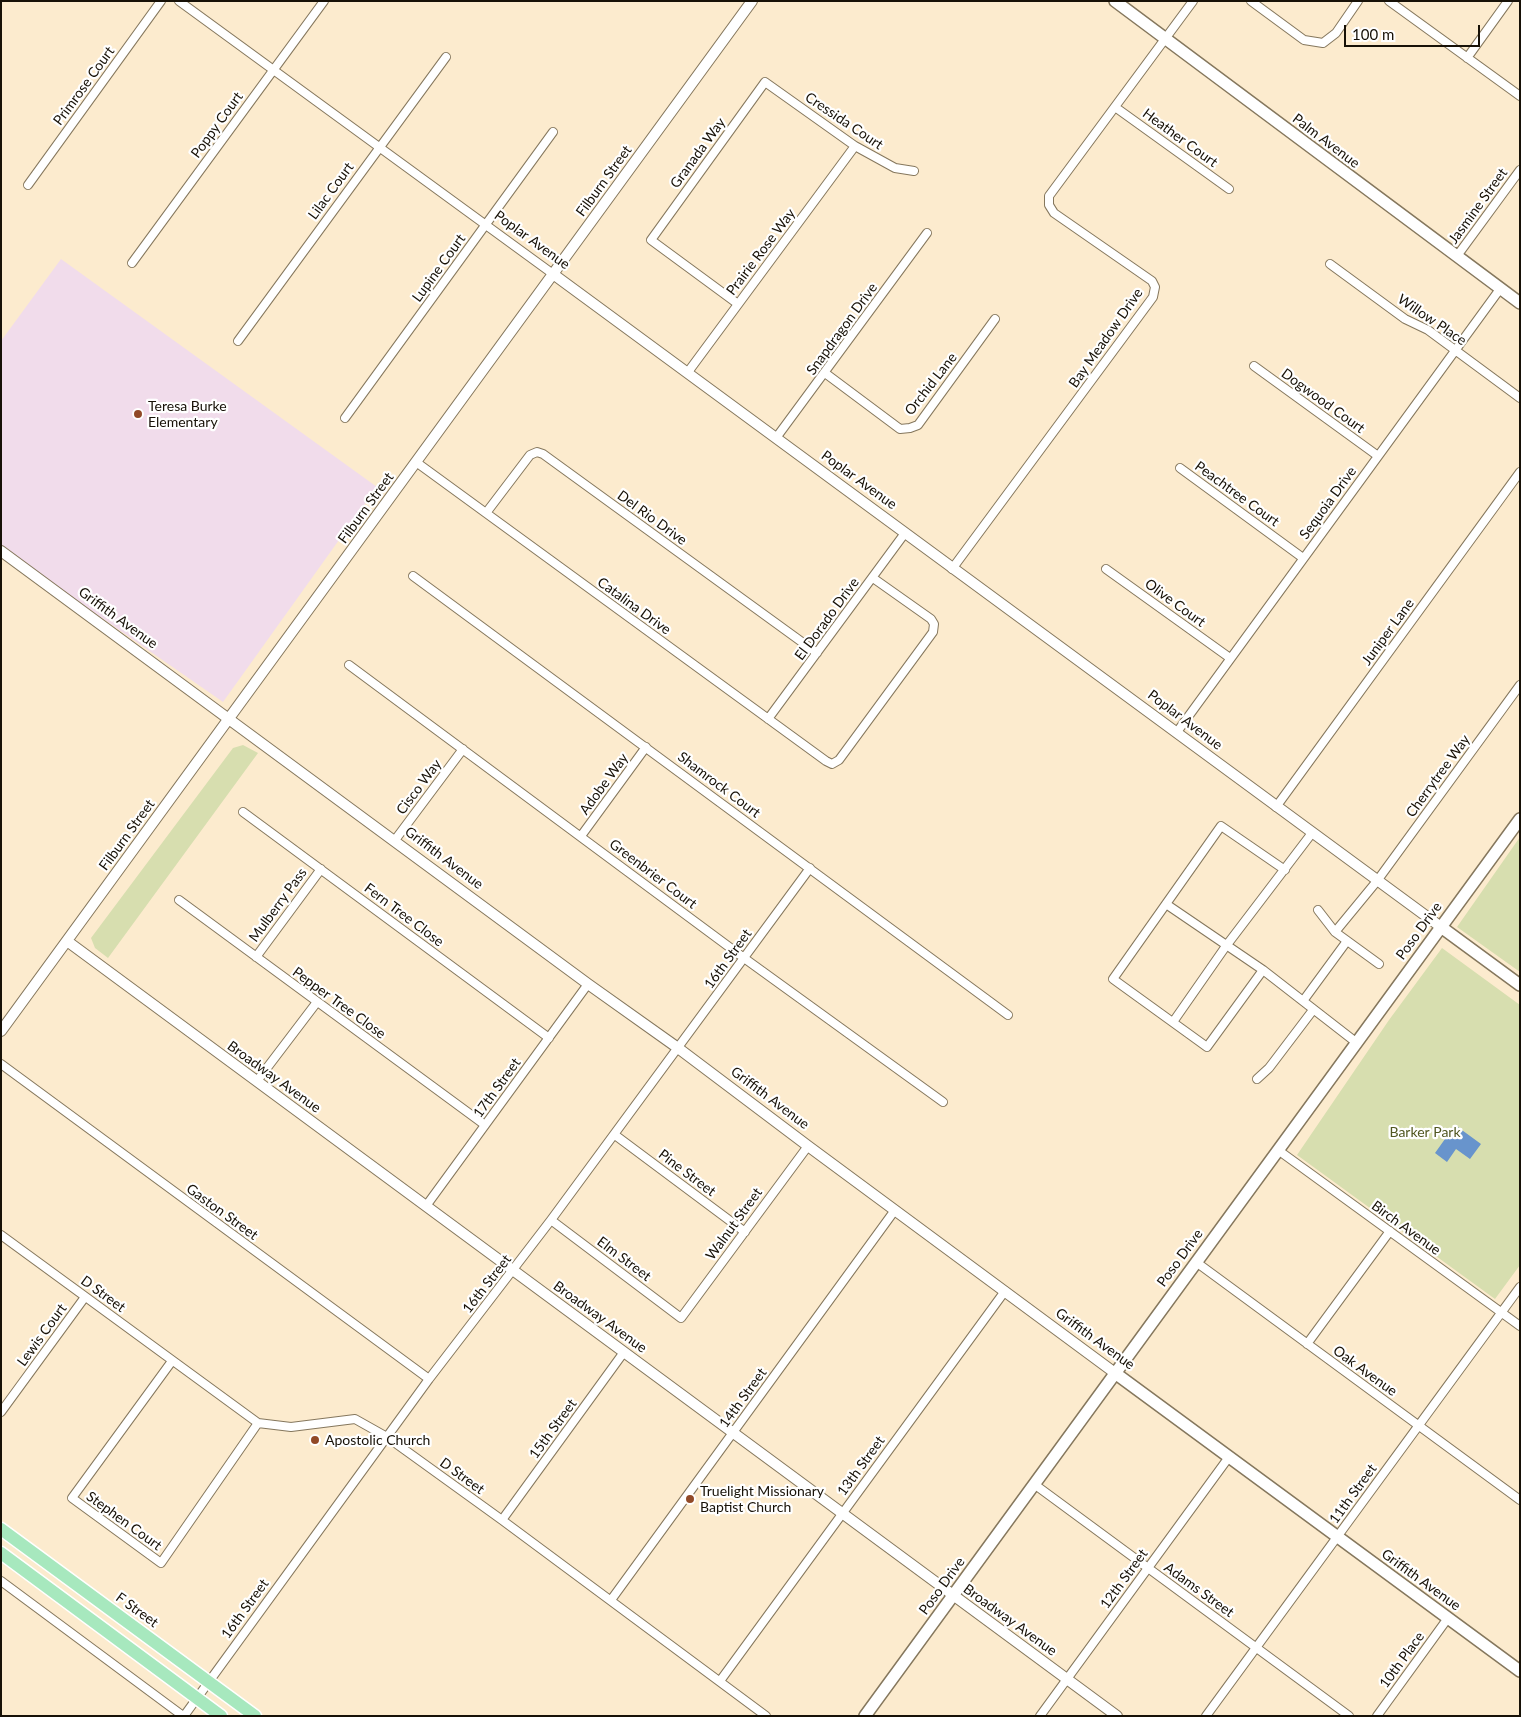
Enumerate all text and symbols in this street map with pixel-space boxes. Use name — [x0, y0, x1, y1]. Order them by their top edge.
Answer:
scale bar — [1346, 15, 1482, 47]
text: 100 m — [1352, 25, 1394, 43]
street label: Primrose Court — [50, 43, 118, 129]
street label: Poppy Court — [187, 89, 247, 161]
street label: Cressida Court — [802, 89, 886, 153]
street label: Heather Court — [1139, 105, 1221, 171]
street label: Palm Avenue — [1289, 110, 1363, 172]
street label: Granada Way — [667, 115, 729, 191]
street label: Filburn Street — [573, 142, 635, 220]
street label: Lilac Court — [305, 159, 357, 223]
street label: Jasmine Street — [1445, 165, 1511, 247]
street label: Prairie Rose Way — [723, 205, 799, 299]
street label: Poplar Avenue — [491, 207, 573, 273]
street label: Lupine Court — [409, 231, 469, 305]
street label: Snapdragon Drive — [803, 280, 881, 378]
street label: Bay Meadow Drive — [1065, 285, 1147, 391]
street label: Willow Place — [1394, 291, 1470, 349]
street label: Orchid Lane — [901, 349, 961, 419]
street label: Dogwood Court — [1278, 365, 1368, 437]
place label: Teresa Burke Elementary — [148, 398, 227, 431]
marker: Teresa Burke Elementary — [132, 408, 144, 420]
street label: Poplar Avenue — [818, 447, 900, 513]
street label: Peachtree Court — [1192, 458, 1282, 530]
street label: Sequoia Drive — [1296, 463, 1360, 543]
street label: Filburn Street — [335, 469, 397, 547]
street label: Del Rio Drive — [614, 487, 690, 549]
street label: Catalina Drive — [594, 574, 674, 638]
street label: El Dorado Drive — [791, 574, 863, 664]
street label: Olive Court — [1141, 575, 1209, 631]
street label: Griffith Avenue — [75, 584, 161, 652]
street label: Juniper Lane — [1358, 596, 1418, 668]
street label: Poplar Avenue — [1144, 686, 1226, 754]
street label: Cherrytree Way — [1402, 731, 1474, 821]
street label: Shamrock Court — [674, 749, 764, 821]
street label: Adobe Way — [576, 750, 632, 818]
street label: Cisco Way — [393, 756, 445, 818]
street label: Filburn Street — [96, 796, 158, 874]
street label: Griffith Avenue — [402, 823, 486, 893]
street label: Greenbrier Court — [606, 836, 700, 912]
street label: Mulberry Pass — [245, 865, 311, 945]
street label: Fern Tree Close — [361, 880, 447, 950]
street label: Poso Drive — [1393, 899, 1445, 963]
street label: 16th Street — [701, 926, 755, 992]
street label: Pepper Tree Close — [289, 964, 389, 1042]
street label: Broadway Avenue — [224, 1037, 324, 1117]
street label: 17th Street — [470, 1055, 524, 1121]
street label: Griffith Avenue — [728, 1063, 812, 1133]
park label: Barker Park — [1389, 1124, 1461, 1140]
street label: Pine Street — [655, 1146, 719, 1200]
street label: Gaston Street — [183, 1180, 261, 1244]
street label: Walnut Street — [702, 1185, 766, 1263]
street label: Birch Avenue — [1368, 1197, 1444, 1259]
street label: Poso Drive — [1154, 1226, 1206, 1290]
street label: Elm Street — [594, 1233, 654, 1285]
street label: 16th Street — [459, 1251, 515, 1317]
street label: D Street — [77, 1272, 129, 1316]
street label: Broadway Avenue — [550, 1277, 650, 1357]
street label: Lewis Court — [14, 1301, 70, 1369]
street label: Griffith Avenue — [1052, 1305, 1138, 1373]
street label: Oak Avenue — [1330, 1342, 1400, 1400]
street label: 14th Street — [716, 1365, 770, 1431]
street label: 15th Street — [526, 1396, 580, 1462]
place label: Apostolic Church — [325, 1432, 430, 1448]
street label: 13th Street — [834, 1433, 888, 1499]
marker: Apostolic Church — [309, 1434, 321, 1446]
street label: D Street — [436, 1454, 488, 1498]
street label: 11th Street — [1326, 1461, 1380, 1527]
place label: Truelight Missionary Baptist Church — [700, 1483, 824, 1515]
street label: Stephen Court — [83, 1488, 165, 1554]
marker: Truelight Missionary Baptist Church — [684, 1493, 696, 1505]
street label: 12th Street — [1097, 1546, 1151, 1612]
street label: Griffith Avenue — [1378, 1546, 1464, 1614]
street label: Poso Drive — [916, 1554, 968, 1618]
street label: Adams Street — [1161, 1559, 1237, 1621]
street label: 16th Street — [218, 1576, 272, 1642]
street label: Broadway Avenue — [960, 1580, 1060, 1660]
street label: F Street — [112, 1589, 162, 1631]
street label: 10th Place — [1376, 1629, 1428, 1691]

